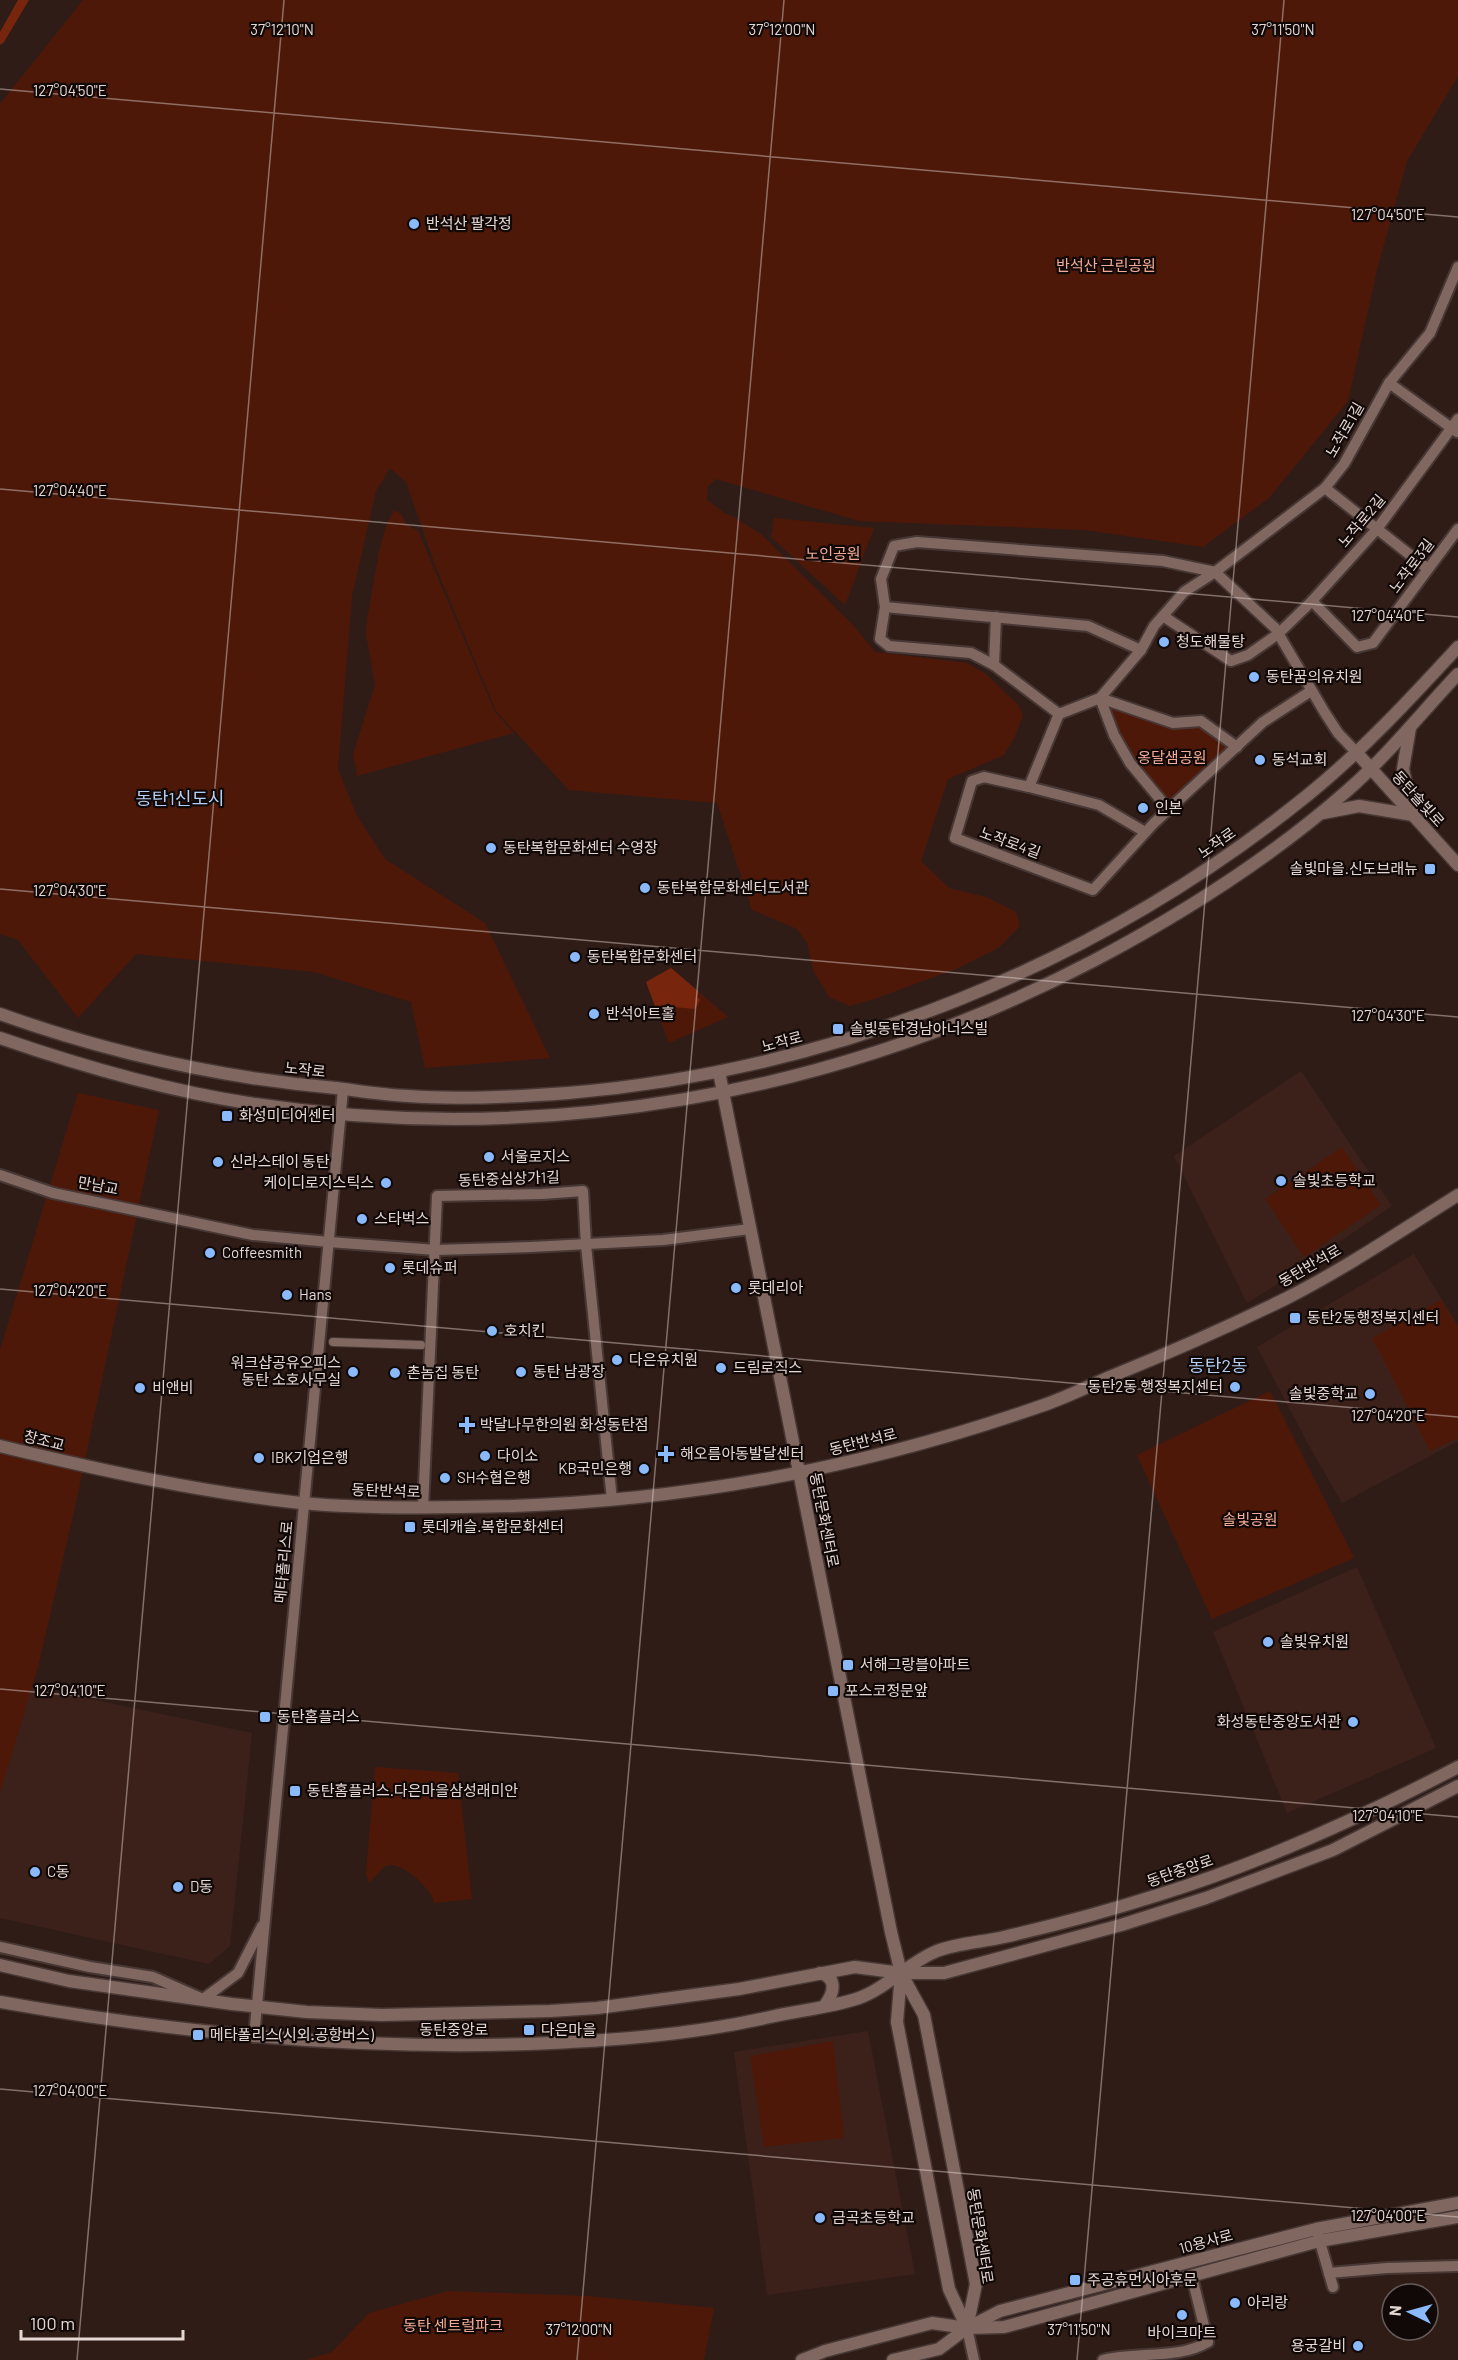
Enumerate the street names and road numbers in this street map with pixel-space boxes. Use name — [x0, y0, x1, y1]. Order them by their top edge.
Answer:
street label: 노작로1길 — [1321, 399, 1367, 460]
street label: 노작로2길 — [1334, 490, 1388, 550]
street label: 노작로3길 — [1385, 535, 1437, 596]
street label: 동탄솔빛로 — [1389, 767, 1449, 830]
street label: 노작로4길 — [977, 823, 1043, 861]
street label: 노작로 — [1194, 823, 1239, 861]
street label: 노작로 — [759, 1027, 804, 1055]
street label: 노작로 — [284, 1058, 327, 1080]
street label: 동탄중심상가1길 — [458, 1167, 560, 1189]
street label: 만남교 — [76, 1172, 120, 1198]
street label: 동탄반석로 — [1275, 1240, 1344, 1290]
street label: 동탄반석로 — [827, 1424, 898, 1458]
street label: 창조교 — [22, 1426, 67, 1454]
street label: 동탄문화센터로 — [807, 1471, 843, 1569]
street label: 동탄반석로 — [351, 1480, 421, 1500]
street label: 메타폴리스로 — [270, 1520, 296, 1604]
street label: 동탄중앙로 — [1144, 1850, 1215, 1890]
street label: 동탄중앙로 — [419, 2020, 489, 2038]
street label: 동탄문화센터로 — [965, 2187, 997, 2285]
street label: 10용사로 — [1177, 2225, 1235, 2257]

